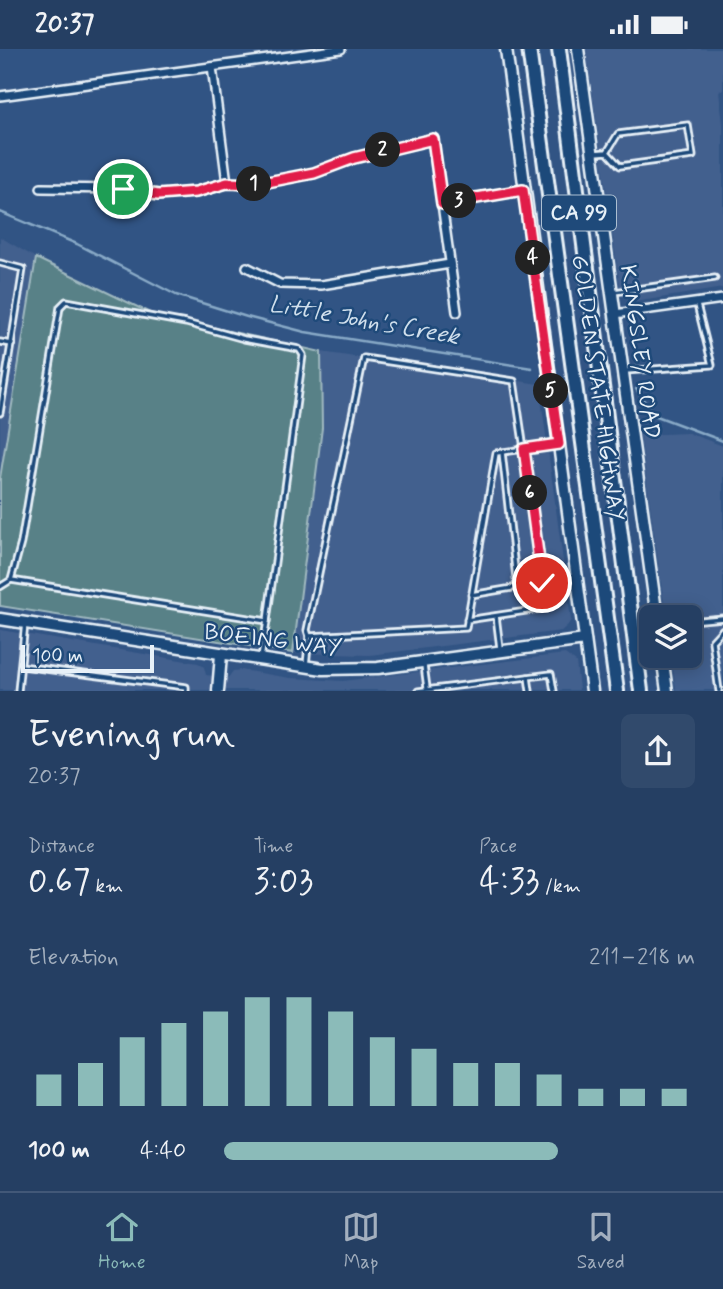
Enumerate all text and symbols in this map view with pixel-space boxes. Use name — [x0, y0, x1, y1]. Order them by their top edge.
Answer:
text: 20:37 — [35, 8, 94, 42]
pin: 2 — [366, 133, 400, 168]
text: 2 — [378, 137, 387, 162]
pin — [93, 159, 153, 219]
pin: 1 — [236, 167, 272, 201]
icon: arrive — [104, 170, 142, 208]
text: 1 — [249, 171, 258, 196]
pin: 3 — [442, 183, 476, 219]
text: 3 — [454, 188, 463, 213]
road number: CA 99 — [542, 195, 616, 231]
pin: 4 — [516, 241, 550, 276]
text: 4 — [527, 245, 538, 270]
street label: GOLDEN STATE HIGHWAY — [563, 253, 631, 523]
street label: KINGSLEY ROAD — [612, 263, 666, 441]
water label: Little John's Creek — [266, 289, 463, 353]
pin: 5 — [534, 373, 568, 409]
text: 5 — [545, 378, 556, 403]
pin: 6 — [512, 475, 548, 511]
text: 6 — [525, 480, 534, 505]
pin — [512, 553, 572, 613]
icon: check — [523, 564, 561, 602]
map controls — [639, 605, 702, 668]
button: layers — [639, 605, 702, 668]
street label: BOEING WAY — [202, 618, 344, 664]
scale bar — [21, 641, 154, 673]
text: 100 m — [32, 644, 83, 669]
text: Evening run — [28, 711, 235, 760]
button: share — [621, 714, 695, 788]
text: 20:37 — [28, 762, 81, 792]
text: Distance — [28, 834, 95, 859]
text: Time — [254, 834, 293, 859]
text: Pace — [479, 834, 517, 859]
text: 0.67 — [28, 859, 90, 905]
text: 3:03 — [254, 859, 313, 905]
text: 4:33 — [479, 859, 540, 905]
text: km — [90, 874, 123, 899]
text: /km — [540, 874, 581, 899]
text: Elevation — [28, 943, 119, 973]
text: 211–218 m — [589, 943, 695, 973]
text: 100 m — [28, 1136, 90, 1166]
text: 4:40 — [140, 1136, 186, 1166]
tab: Home — [98, 1208, 146, 1275]
tab: Map — [342, 1208, 380, 1275]
tab: Saved — [577, 1208, 625, 1275]

